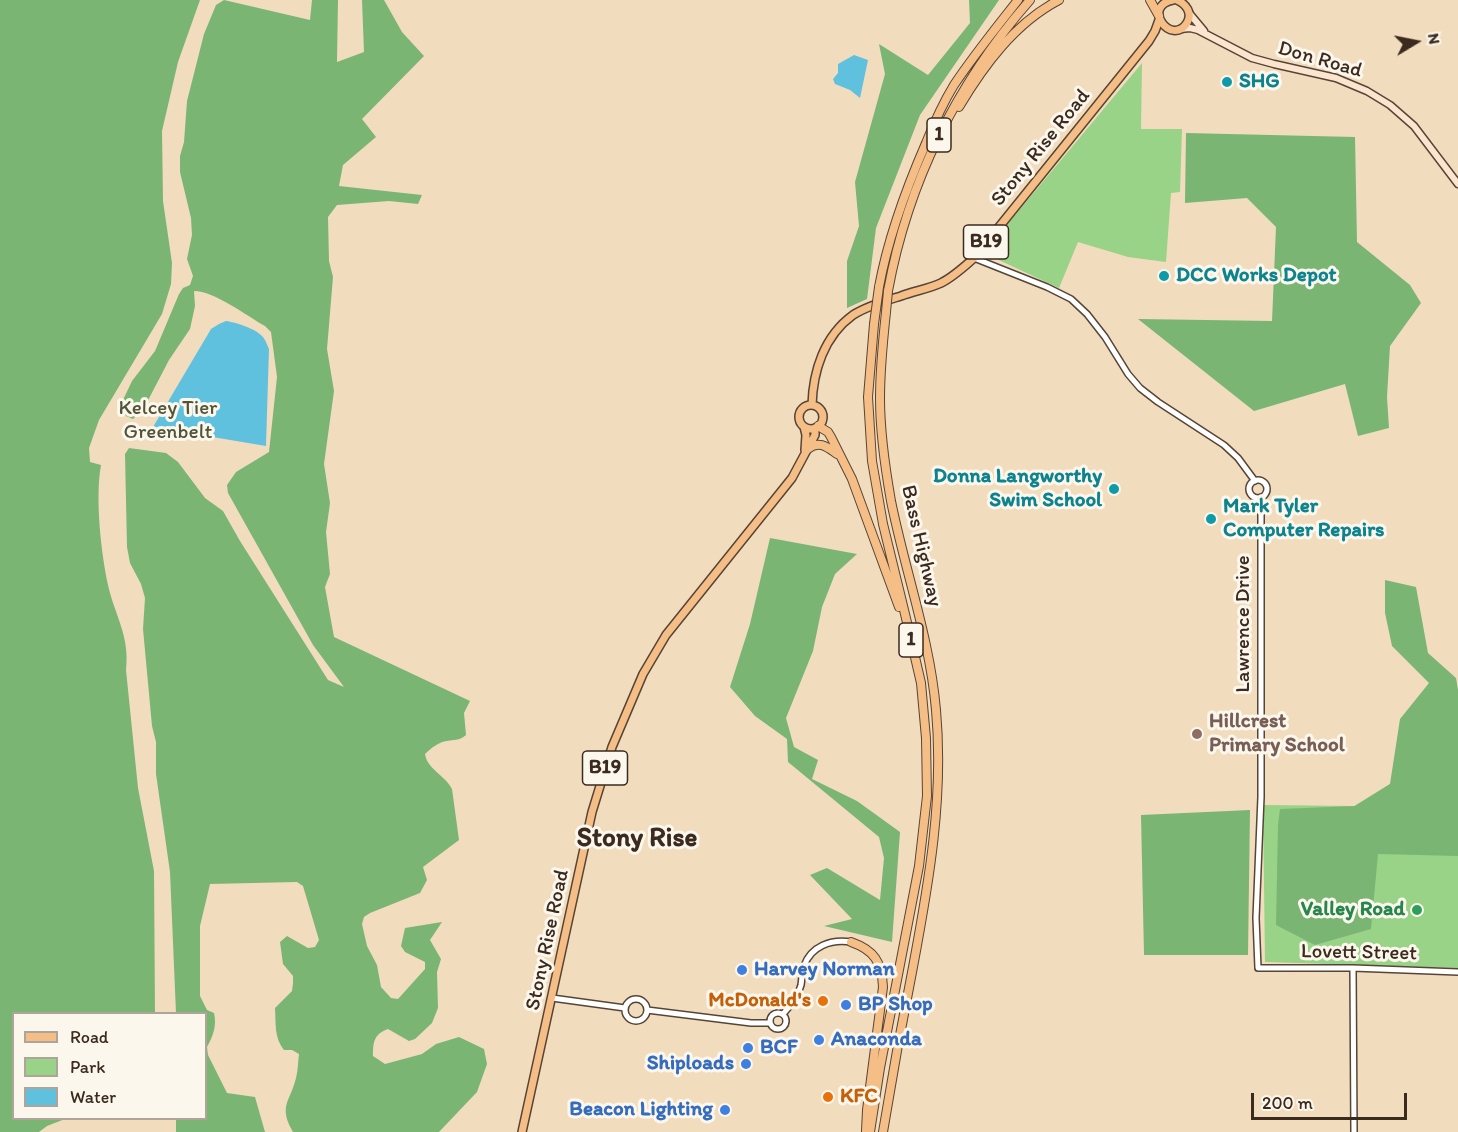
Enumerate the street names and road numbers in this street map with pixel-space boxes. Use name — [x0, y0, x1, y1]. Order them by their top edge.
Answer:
street label: Don Road — [1275, 36, 1365, 84]
street label: Stony Rise Road — [986, 84, 1096, 212]
road number: 1 — [927, 118, 951, 152]
road number: B19 — [964, 225, 1008, 259]
street label: Bass Highway — [895, 483, 947, 609]
street label: Lawrence Drive — [1231, 555, 1257, 693]
road number: 1 — [899, 623, 923, 657]
road number: B19 — [582, 751, 628, 785]
street label: Stony Rise Road — [521, 867, 575, 1013]
street label: Lovett Street — [1301, 939, 1417, 967]

